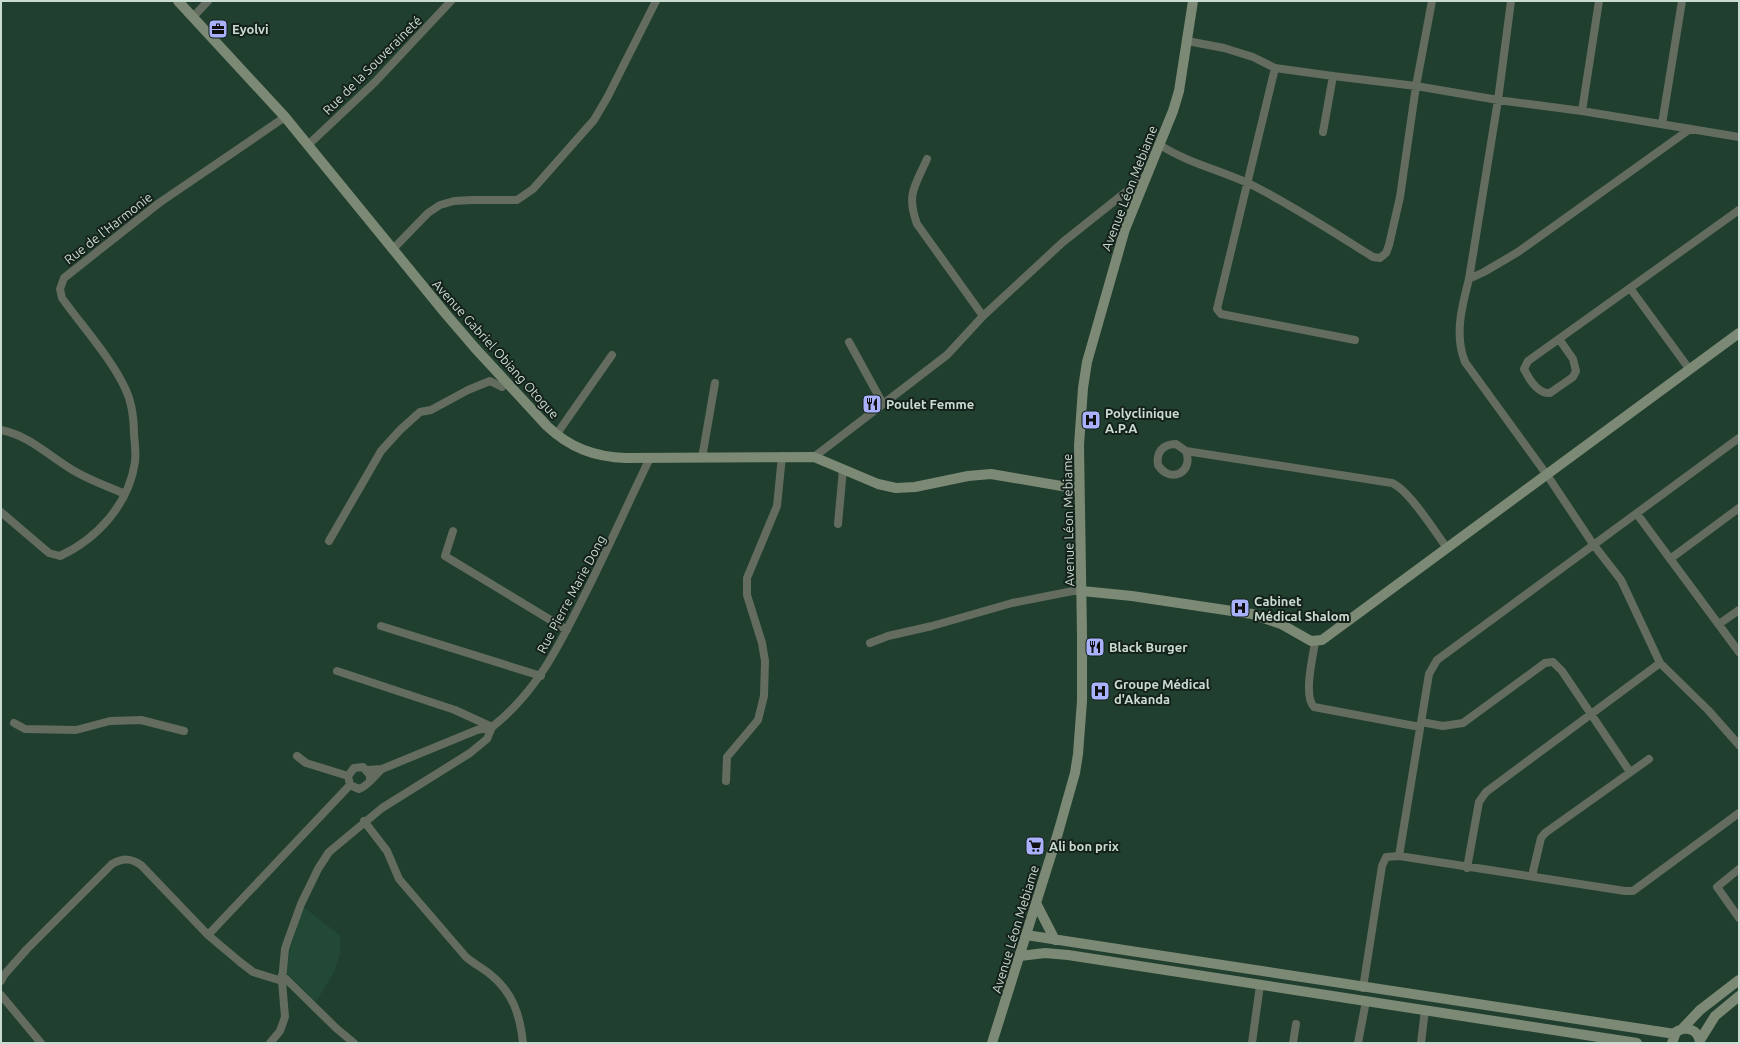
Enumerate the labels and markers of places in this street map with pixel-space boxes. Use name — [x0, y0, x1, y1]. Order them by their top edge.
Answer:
office icon: Eyolvi — [207, 18, 229, 40]
place label: Eyolvi — [232, 22, 269, 36]
restaurant icon: Poulet Femme — [861, 393, 883, 415]
place label: Poulet Femme — [886, 397, 974, 411]
place label: Polyclinique A.P.A — [1105, 406, 1180, 435]
hospital icon: Polyclinique A.P.A — [1080, 409, 1102, 431]
place label: Cabinet Médical Shalom — [1254, 594, 1350, 623]
hospital icon: Cabinet Médical Shalom — [1229, 597, 1251, 619]
restaurant icon: Black Burger — [1084, 636, 1106, 658]
place label: Black Burger — [1109, 640, 1188, 654]
place label: Groupe Médical d'Akanda — [1114, 677, 1210, 706]
hospital icon: Groupe Médical d'Akanda — [1089, 680, 1111, 702]
supermarket icon: Ali bon prix — [1024, 835, 1046, 857]
place label: Ali bon prix — [1049, 839, 1119, 853]

